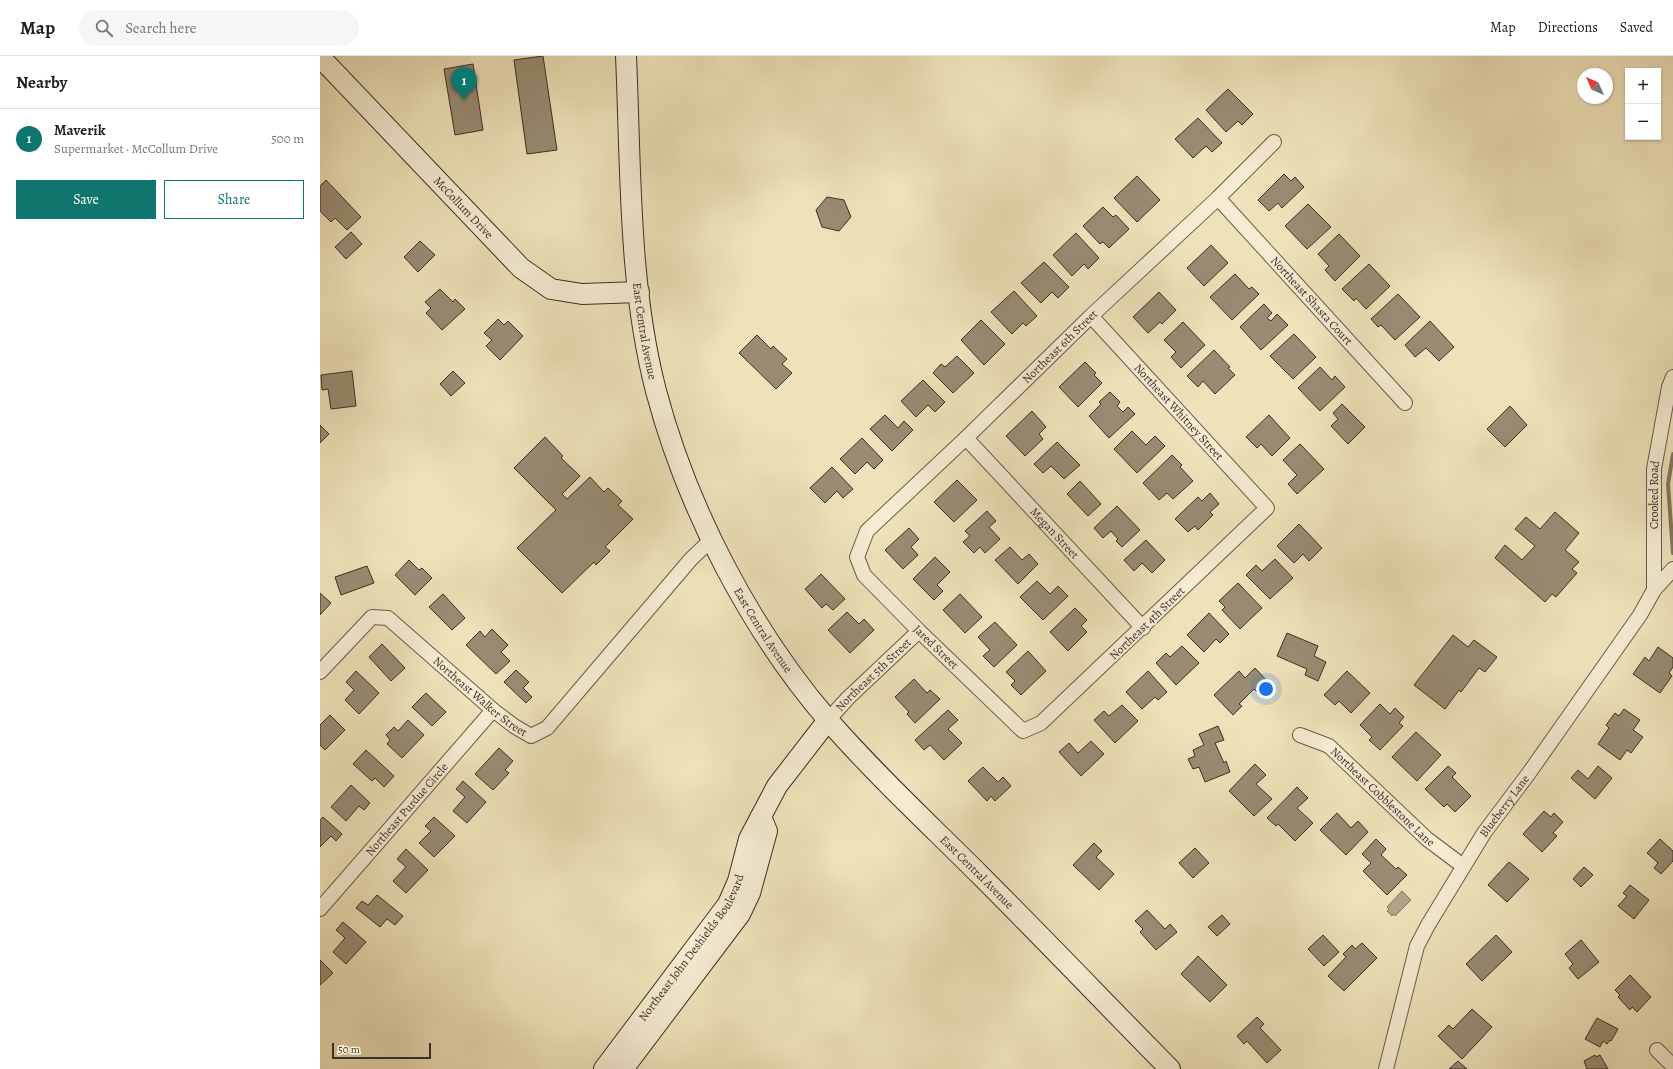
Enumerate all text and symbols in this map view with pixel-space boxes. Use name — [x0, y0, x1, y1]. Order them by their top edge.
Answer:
search box — [79, 10, 359, 46]
text: Map — [20, 15, 55, 41]
icon: search — [93, 17, 115, 39]
text: Search here — [125, 18, 197, 38]
text: Map — [1490, 18, 1516, 37]
text: Directions — [1538, 18, 1598, 37]
text: Saved — [1620, 18, 1653, 37]
pin: 1 — [451, 67, 477, 100]
north arrow — [1577, 68, 1613, 104]
map controls — [1625, 68, 1661, 140]
button: + — [1625, 68, 1661, 104]
text: Nearby — [16, 71, 67, 94]
button: − — [1625, 104, 1661, 140]
text: Maverik — [54, 120, 106, 140]
text: 1 — [27, 130, 31, 147]
text: 500 m — [271, 130, 304, 147]
text: Supermarket · McCollum Drive — [54, 140, 218, 157]
street label: McCollum Drive — [430, 173, 497, 242]
button: Save — [16, 180, 156, 219]
button: Share — [164, 180, 304, 219]
street label: Northeast Shasta Court — [1267, 253, 1356, 349]
street label: East Central Avenue — [629, 282, 661, 381]
street label: Northeast 6th Street — [1019, 306, 1101, 387]
street label: Northeast Whitney Street — [1130, 360, 1227, 464]
street label: Crooked Road — [1646, 459, 1663, 529]
street label: Megan Street — [1027, 504, 1083, 562]
street label: Northeast 4th Street — [1106, 583, 1188, 663]
street label: East Central Avenue — [730, 585, 796, 676]
street label: Jared Street — [910, 621, 962, 673]
street label: Northeast 5th Street — [832, 635, 914, 715]
street label: Northeast Walker Street — [430, 653, 530, 740]
your location — [1256, 679, 1276, 699]
street label: Northeast Cobblestone Lane — [1327, 744, 1438, 850]
street label: Northeast Purdue Circle — [362, 759, 452, 859]
street label: Blueberry Lane — [1476, 771, 1533, 841]
street label: East Central Avenue — [936, 832, 1017, 912]
street label: Northeast John Deshields Boulevard — [635, 872, 748, 1024]
scale bar — [332, 1041, 431, 1060]
text: 50 m — [338, 1042, 360, 1057]

